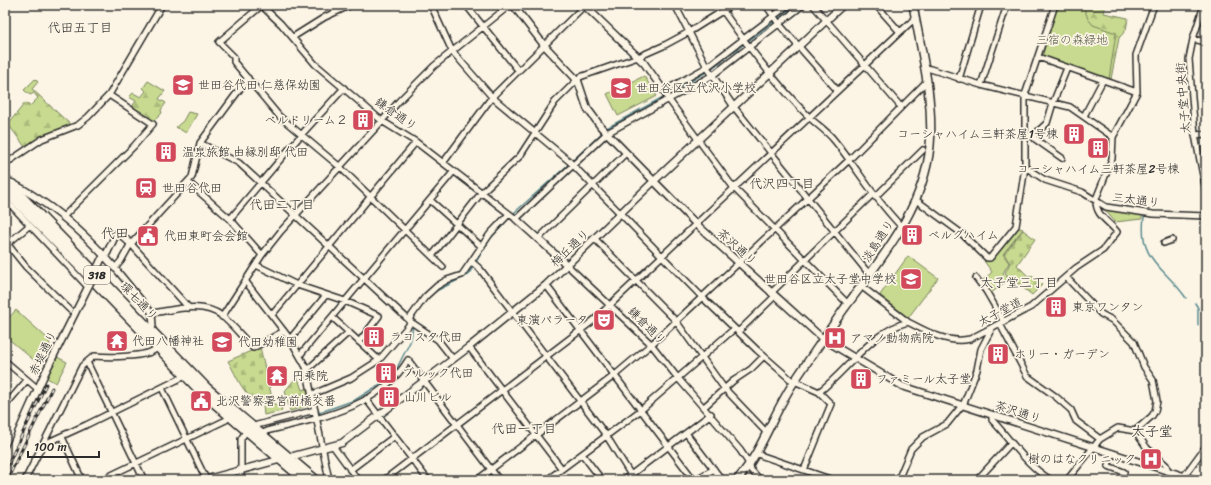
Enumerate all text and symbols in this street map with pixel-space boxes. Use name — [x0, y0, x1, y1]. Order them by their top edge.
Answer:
district label: 代田五丁目 — [47, 16, 113, 39]
park label: 三宿の森緑地 — [1036, 29, 1108, 51]
street label: 太子堂中央街 — [1169, 61, 1197, 135]
school or university icon: 世田谷代田 仁慈保幼園 — [170, 72, 196, 98]
place label: 世田谷代田 仁慈保幼園 — [198, 74, 321, 96]
school or university icon: 世田谷区立代沢小学校 — [608, 75, 634, 101]
place label: 世田谷区立代沢小学校 — [636, 77, 756, 99]
street label: 鎌倉通り — [370, 91, 422, 137]
building icon: ベルドリーム２ — [350, 107, 376, 133]
place label: ベルドリーム２ — [264, 109, 348, 131]
building icon: コーシャハイム三軒茶屋1号棟 — [1061, 121, 1087, 147]
place label: コーシャハイム三軒茶屋1号棟 — [897, 123, 1058, 145]
building icon: コーシャハイム三軒茶屋2号棟 — [1085, 135, 1111, 161]
building icon: 温泉旅館 由縁別邸 代田 — [153, 139, 179, 165]
place label: 温泉旅館 由縁別邸 代田 — [182, 141, 308, 163]
place label: コーシャハイム三軒茶屋2号棟 — [1017, 158, 1179, 180]
district label: 代沢四丁目 — [749, 172, 815, 195]
station icon: 世田谷代田 — [133, 175, 159, 201]
place label: 世田谷代田 — [162, 177, 222, 199]
street label: 三太通り — [1111, 186, 1161, 214]
district label: 代田二丁目 — [249, 193, 315, 216]
street label: 淡島通り — [856, 215, 900, 267]
district label: 代田 — [101, 221, 129, 246]
building icon: ベルグハイム — [899, 222, 925, 248]
public building icon: 代田東町会会館 — [135, 223, 161, 249]
street label: 梅丘通り — [545, 223, 595, 273]
street label: 茶沢通り — [712, 223, 762, 271]
place label: ベルグハイム — [928, 224, 999, 246]
place label: 代田東町会会館 — [164, 225, 248, 247]
road number: 318 — [84, 266, 110, 284]
school or university icon: 世田谷区立太子堂中学校 — [898, 266, 924, 292]
place label: 世田谷区立太子堂中学校 — [764, 268, 896, 290]
district label: 太子堂三丁目 — [980, 271, 1058, 294]
street label: 環七通り — [114, 276, 164, 326]
street label: 太子堂道 — [974, 291, 1026, 333]
building icon: 東京ワンタン — [1043, 294, 1069, 320]
place label: 東京ワンタン — [1072, 296, 1144, 318]
street label: 鎌倉通り — [622, 301, 672, 351]
theatre icon: 東演パラータ — [591, 307, 617, 333]
place label: 東演パラータ — [516, 309, 588, 331]
building icon: ラコスタ代田 — [361, 324, 387, 350]
hospital icon: アマノ動物病院 — [822, 325, 848, 351]
place label: ラコスタ代田 — [390, 326, 462, 348]
street label: 赤堤通り — [23, 327, 63, 379]
place label: アマノ動物病院 — [850, 327, 934, 349]
temple icon: 代田八幡神社 — [104, 328, 130, 354]
school or university icon: 代田幼稚園 — [209, 329, 235, 355]
place label: 代田八幡神社 — [132, 330, 204, 352]
place label: 代田幼稚園 — [238, 331, 298, 353]
building icon: ホリー・ガーデン — [985, 341, 1011, 367]
place label: ホリー・ガーデン — [1014, 343, 1110, 365]
building icon: ブルック代田 — [373, 360, 399, 386]
place label: ブルック代田 — [402, 362, 474, 384]
temple icon: 円乗院 — [264, 363, 290, 389]
place label: 円乗院 — [292, 365, 328, 387]
building icon: ファミール太子堂 — [848, 366, 874, 392]
place label: ファミール太子堂 — [876, 368, 971, 390]
building icon: 山川ビル — [376, 384, 402, 410]
place label: 山川ビル — [404, 386, 452, 408]
public building icon: 北沢警察署宮前橋交番 — [188, 388, 214, 414]
place label: 北沢警察署宮前橋交番 — [216, 390, 336, 412]
street label: 茶沢通り — [992, 394, 1044, 430]
district label: 代田一丁目 — [491, 417, 557, 440]
district label: 太子堂 — [1131, 419, 1173, 444]
scale bar — [28, 433, 99, 459]
text: 100 m — [34, 436, 67, 458]
hospital icon: 樹のはなクリニック — [1138, 446, 1164, 472]
place label: 樹のはなクリニック — [1028, 448, 1136, 470]

